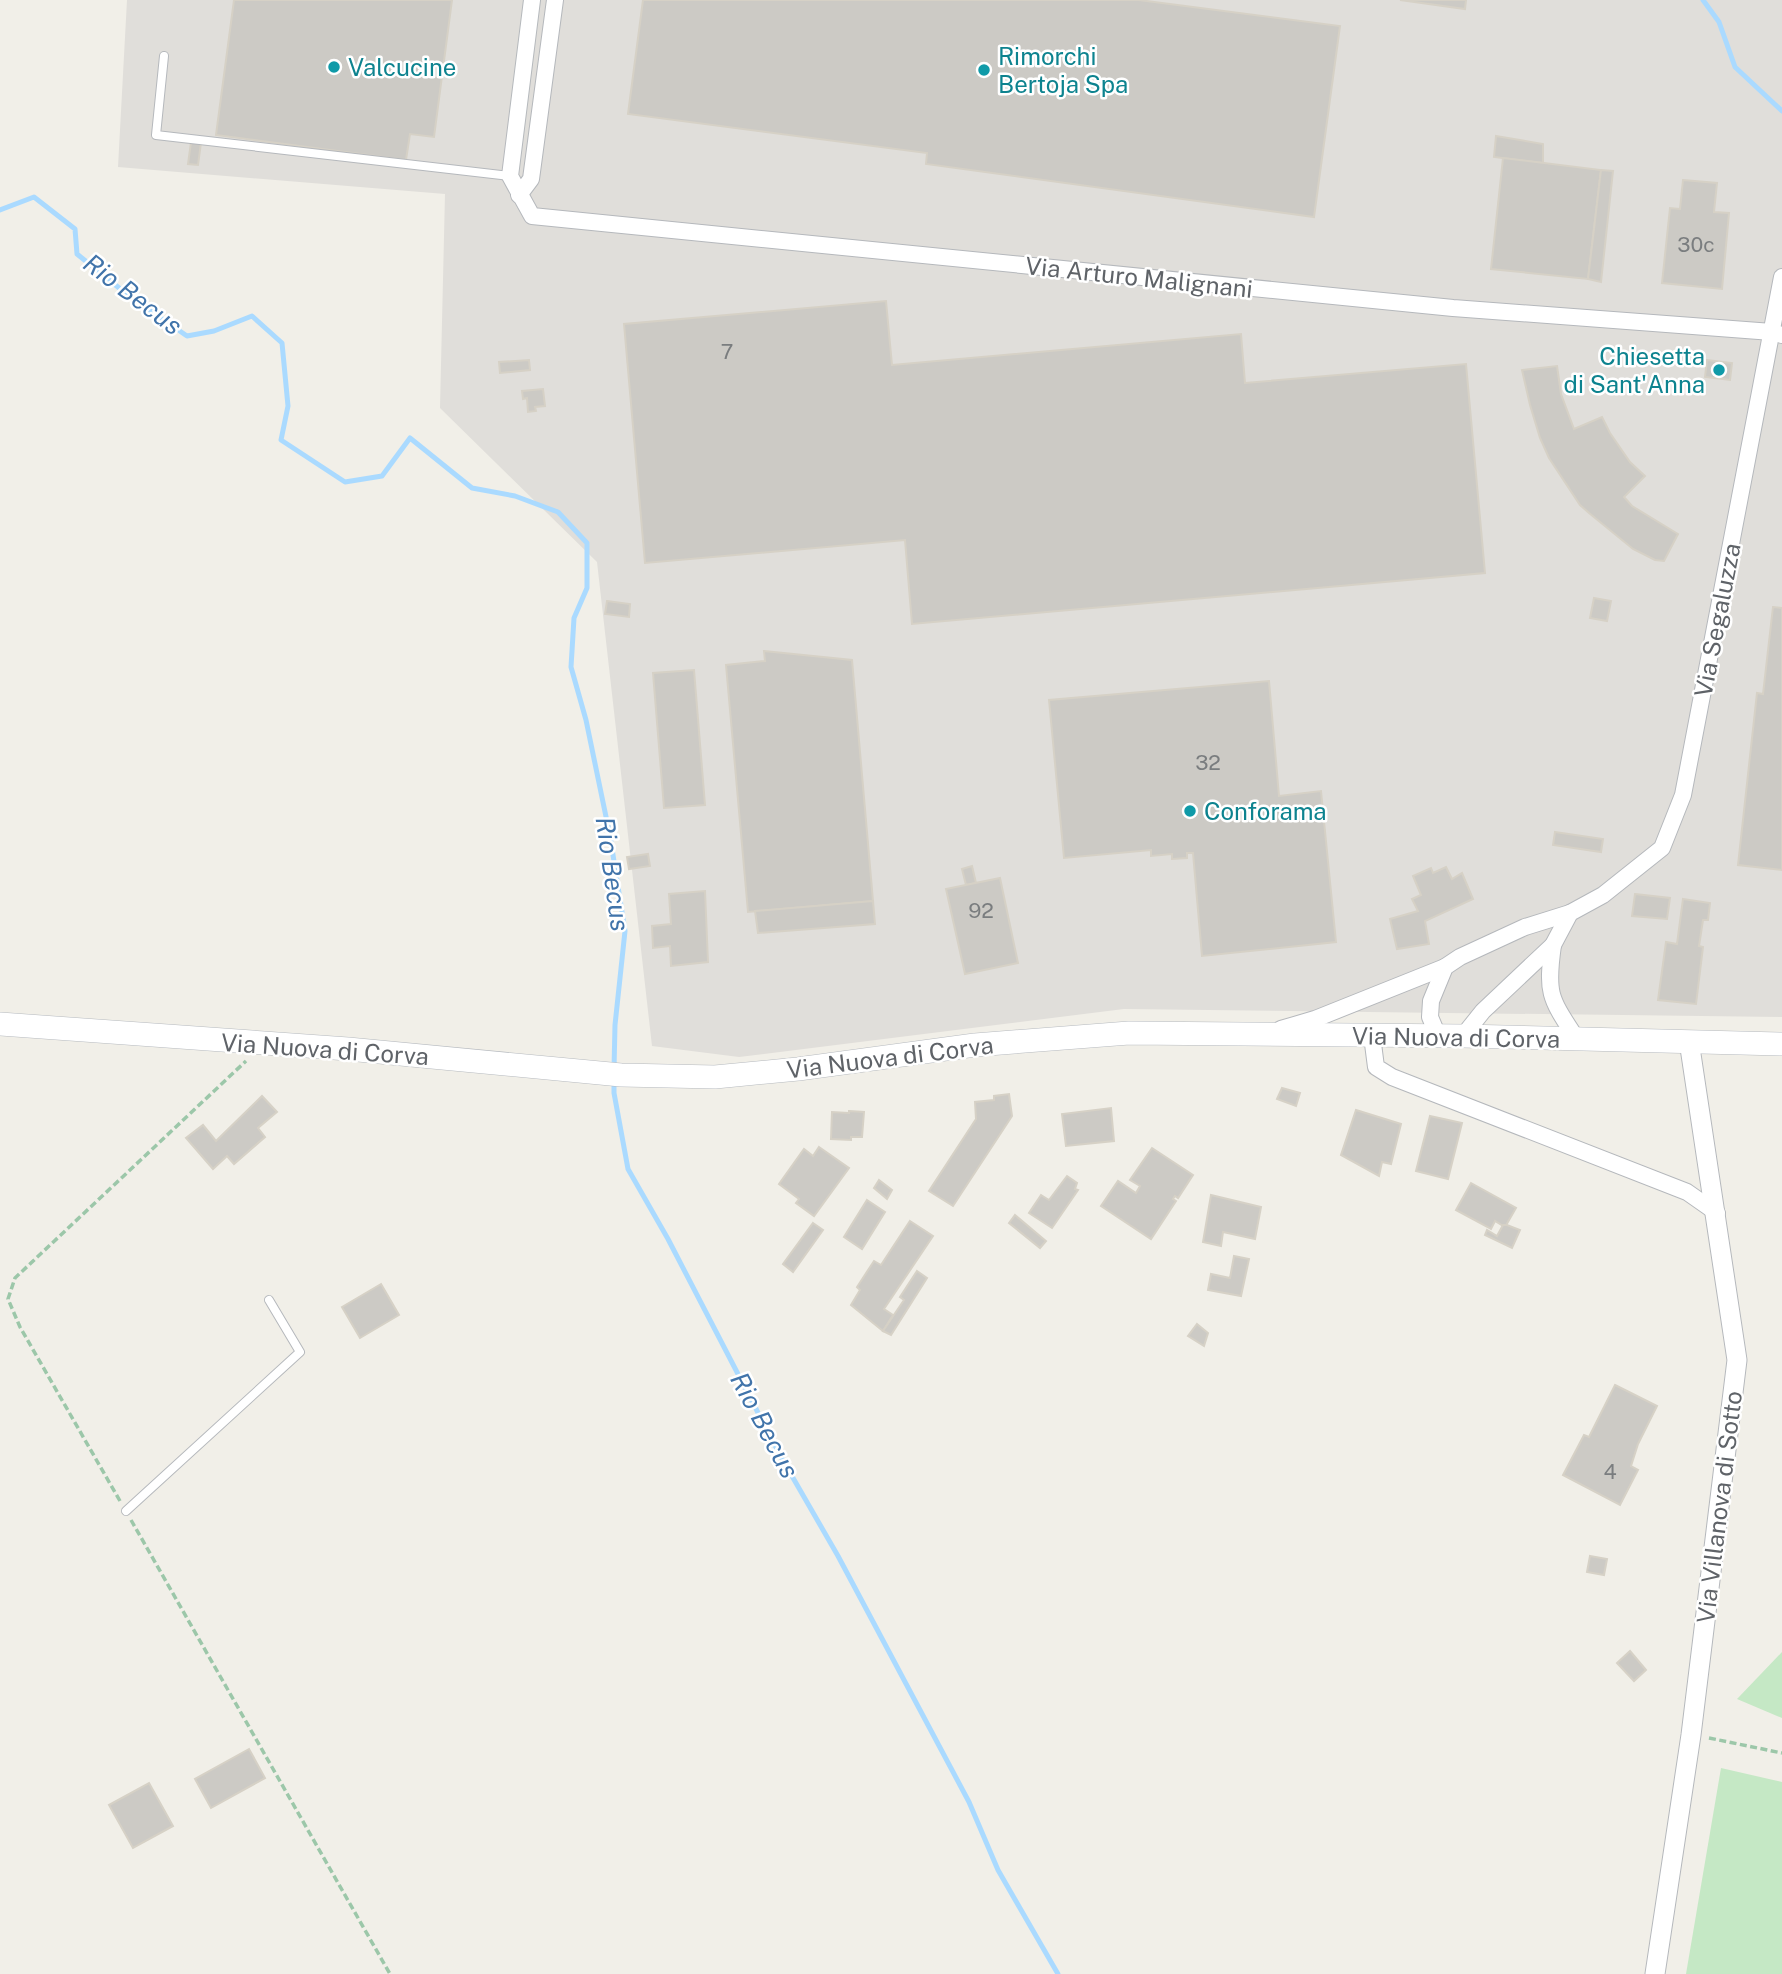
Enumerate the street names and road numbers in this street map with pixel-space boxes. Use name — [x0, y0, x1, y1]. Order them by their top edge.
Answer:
street label: Via Arturo Malignani — [1024, 251, 1254, 303]
street label: Via Segaluzza — [1688, 541, 1746, 699]
street label: Via Nuova di Corva — [1352, 1021, 1560, 1053]
street label: Via Nuova di Corva — [220, 1028, 430, 1070]
street label: Via Nuova di Corva — [785, 1030, 995, 1084]
street label: Via Villanova di Sotto — [1691, 1389, 1747, 1625]

